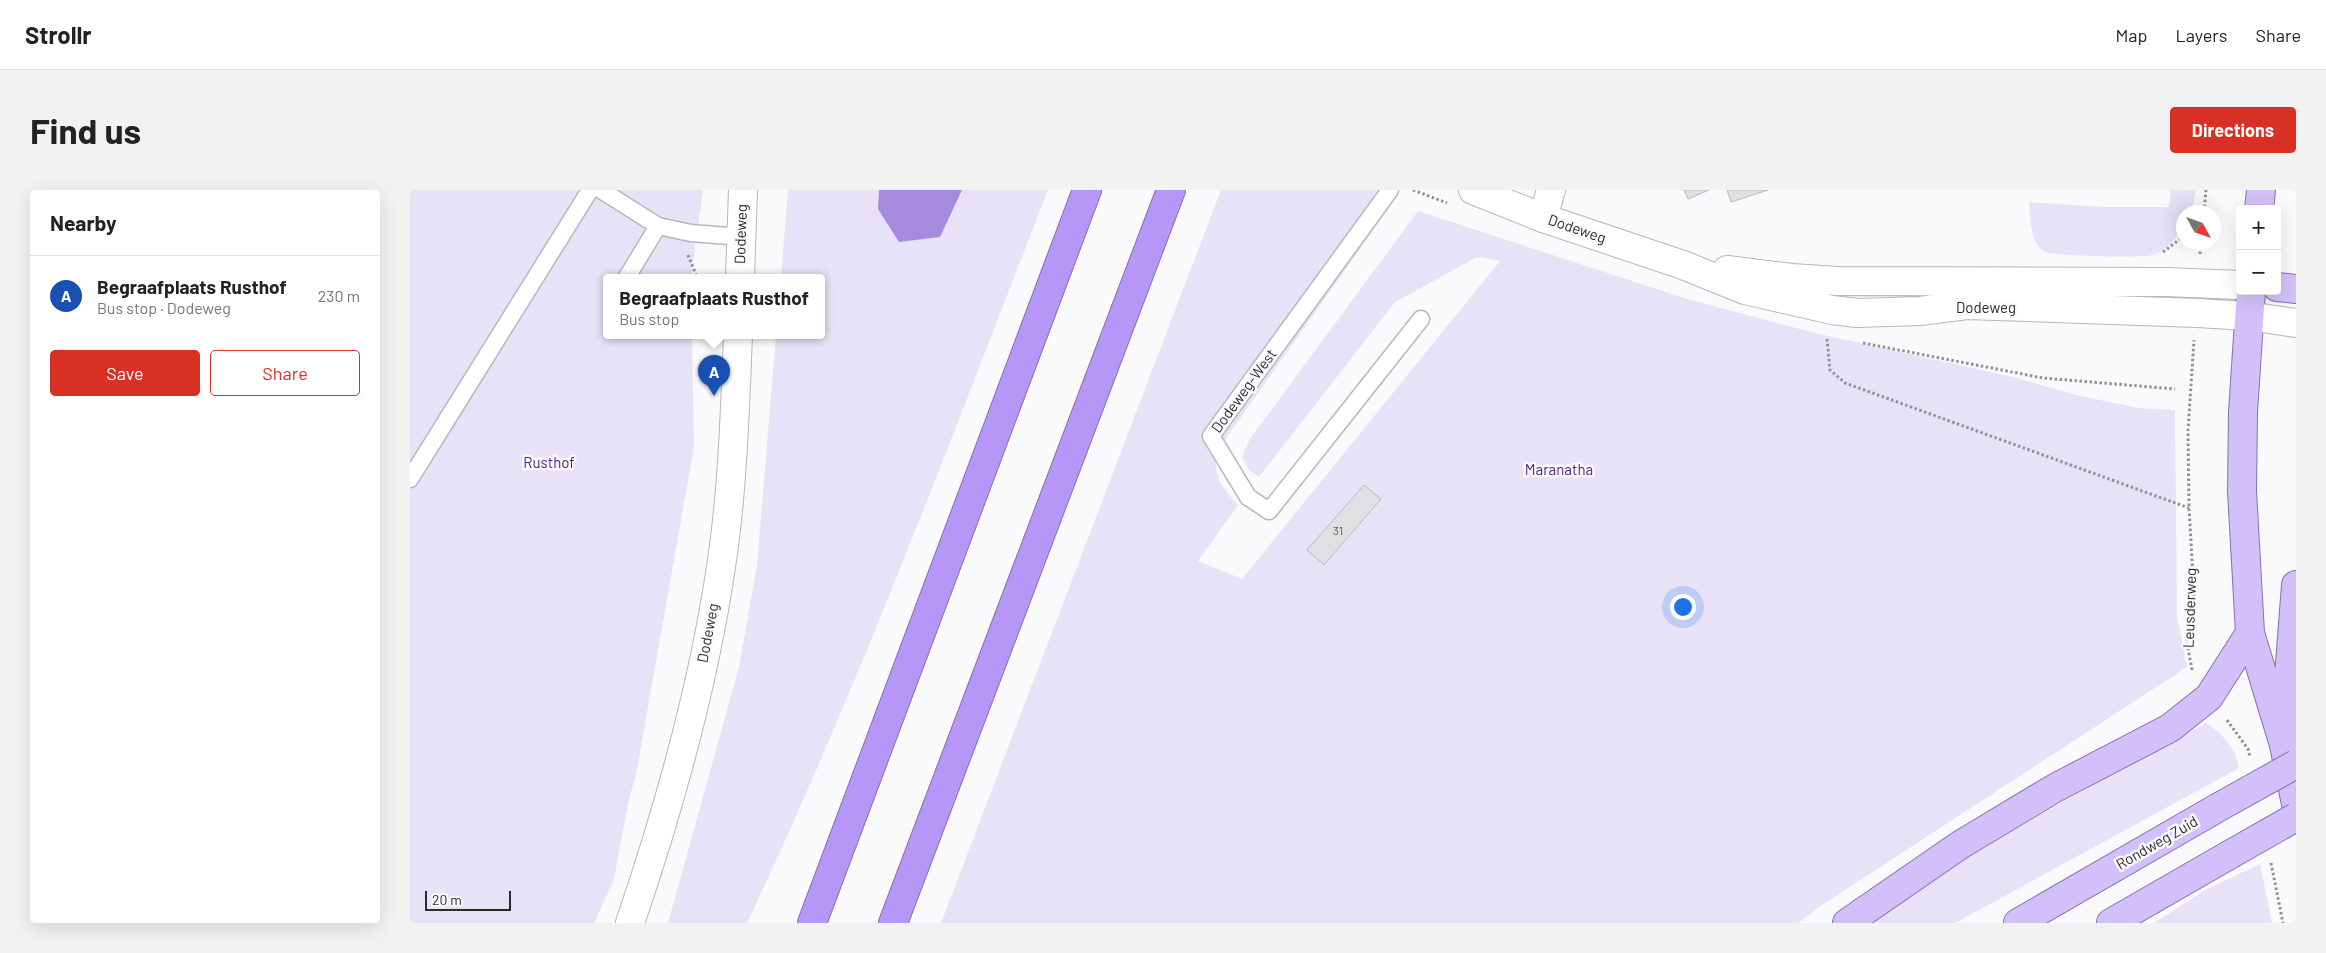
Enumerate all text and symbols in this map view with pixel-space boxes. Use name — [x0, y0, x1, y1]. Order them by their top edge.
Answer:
text: Strollr — [25, 20, 92, 49]
text: Map — [2115, 24, 2147, 46]
text: Layers — [2175, 24, 2228, 46]
text: Share — [2256, 24, 2301, 46]
button: Directions — [2170, 107, 2296, 153]
text: Find us — [30, 109, 141, 151]
street label: Dodeweg — [730, 204, 750, 264]
north arrow — [2176, 205, 2221, 250]
map controls — [2236, 205, 2281, 295]
button: + — [2236, 205, 2281, 250]
text: Nearby — [50, 210, 116, 235]
street label: Dodeweg — [1546, 210, 1609, 246]
button: − — [2236, 250, 2281, 295]
popup — [603, 274, 825, 339]
text: Begraafplaats Rusthof — [97, 275, 287, 298]
text: A — [61, 286, 71, 305]
text: 230 m — [318, 286, 360, 305]
text: Begraafplaats Rusthof — [619, 286, 809, 309]
text: Bus stop · Dodeweg — [97, 298, 231, 317]
street label: Dodeweg — [1956, 298, 2016, 316]
text: Bus stop — [619, 309, 679, 328]
street label: Dodeweg-West — [1207, 345, 1280, 436]
button: Save — [50, 350, 200, 396]
button: Share — [210, 350, 360, 396]
pin: A — [698, 355, 730, 396]
park label: Rusthof — [523, 453, 575, 471]
park label: Maranatha — [1525, 460, 1593, 478]
house number: 31 — [1333, 523, 1343, 537]
street label: Leusderweg — [2179, 567, 2199, 648]
your location — [1670, 594, 1696, 620]
street label: Dodeweg — [692, 602, 722, 664]
street label: Rondweg Zuid — [2112, 811, 2201, 873]
scale bar — [425, 888, 511, 911]
text: 20 m — [432, 891, 462, 908]

